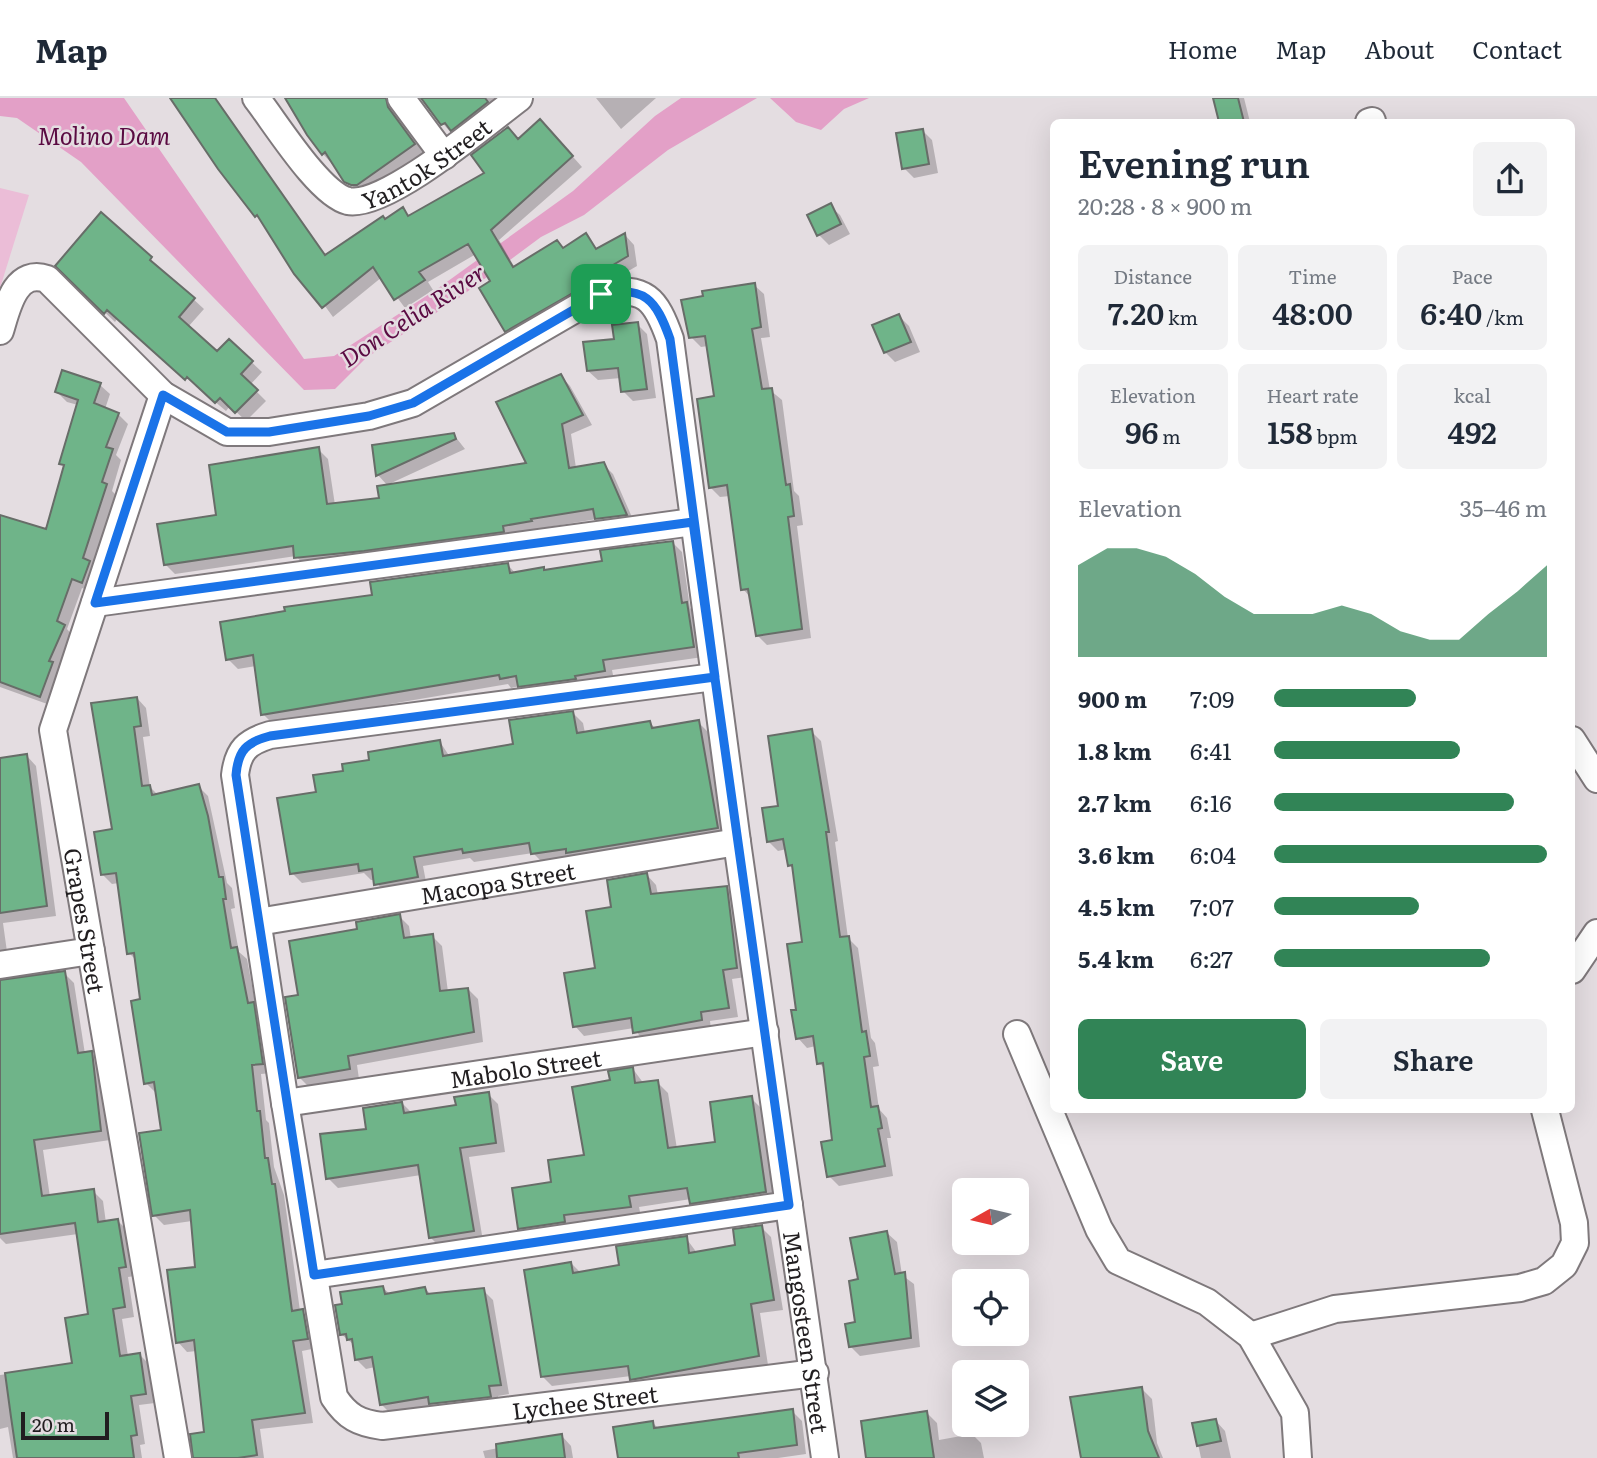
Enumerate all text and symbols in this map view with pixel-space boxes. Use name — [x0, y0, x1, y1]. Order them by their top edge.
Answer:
text: Map — [35, 24, 108, 73]
text: Home — [1168, 31, 1237, 66]
text: Map — [1275, 31, 1326, 66]
text: About — [1364, 31, 1434, 66]
text: Contact — [1472, 31, 1562, 66]
street label: Yantok Street — [357, 109, 498, 217]
water label: Molino Dam — [38, 117, 170, 152]
text: Evening run — [1078, 133, 1310, 190]
button: share — [1473, 142, 1547, 216]
text: 20:28 · 8 × 900 m — [1078, 188, 1252, 222]
water label: Don Celia River — [332, 254, 492, 374]
text: Distance — [1114, 262, 1192, 290]
text: Time — [1288, 262, 1337, 290]
text: Pace — [1452, 262, 1493, 290]
pin — [571, 264, 631, 324]
icon: arrive — [582, 275, 620, 313]
text: 7.20 — [1108, 290, 1164, 334]
text: 48:00 — [1272, 290, 1353, 334]
text: 6:40 — [1420, 290, 1482, 334]
text: km — [1164, 303, 1198, 331]
text: /km — [1482, 303, 1524, 331]
text: Elevation — [1110, 381, 1196, 409]
text: Heart rate — [1266, 381, 1359, 409]
text: kcal — [1453, 381, 1491, 409]
text: 96 — [1125, 409, 1159, 453]
text: 158 — [1267, 409, 1313, 453]
text: 492 — [1447, 409, 1497, 453]
text: m — [1159, 422, 1181, 450]
text: bpm — [1313, 422, 1358, 450]
text: Elevation — [1078, 490, 1182, 524]
text: 35–46 m — [1460, 490, 1547, 524]
text: 900 m — [1078, 681, 1147, 715]
text: 7:09 — [1190, 681, 1234, 715]
text: 1.8 km — [1078, 733, 1152, 767]
text: 6:41 — [1190, 733, 1232, 767]
text: 2.7 km — [1078, 785, 1152, 819]
text: 6:16 — [1190, 785, 1232, 819]
text: 3.6 km — [1078, 837, 1155, 871]
text: 6:04 — [1190, 837, 1236, 871]
street label: Grapes Street — [57, 845, 115, 997]
street label: Macopa Street — [418, 852, 578, 912]
text: 4.5 km — [1078, 889, 1155, 923]
text: 7:07 — [1190, 889, 1234, 923]
text: 5.4 km — [1078, 941, 1154, 975]
text: 6:27 — [1190, 941, 1233, 975]
button: Save — [1078, 1019, 1306, 1099]
button: Share — [1320, 1019, 1547, 1099]
street label: Mabolo Street — [447, 1039, 604, 1095]
north arrow — [952, 1178, 1029, 1255]
map controls — [952, 1178, 1029, 1437]
street label: Mangosteen Street — [776, 1228, 838, 1436]
button: locate — [952, 1269, 1029, 1346]
button: layers — [952, 1360, 1029, 1437]
street label: Lychee Street — [510, 1375, 660, 1427]
scale bar — [21, 1409, 108, 1441]
text: 20 m — [32, 1410, 75, 1438]

